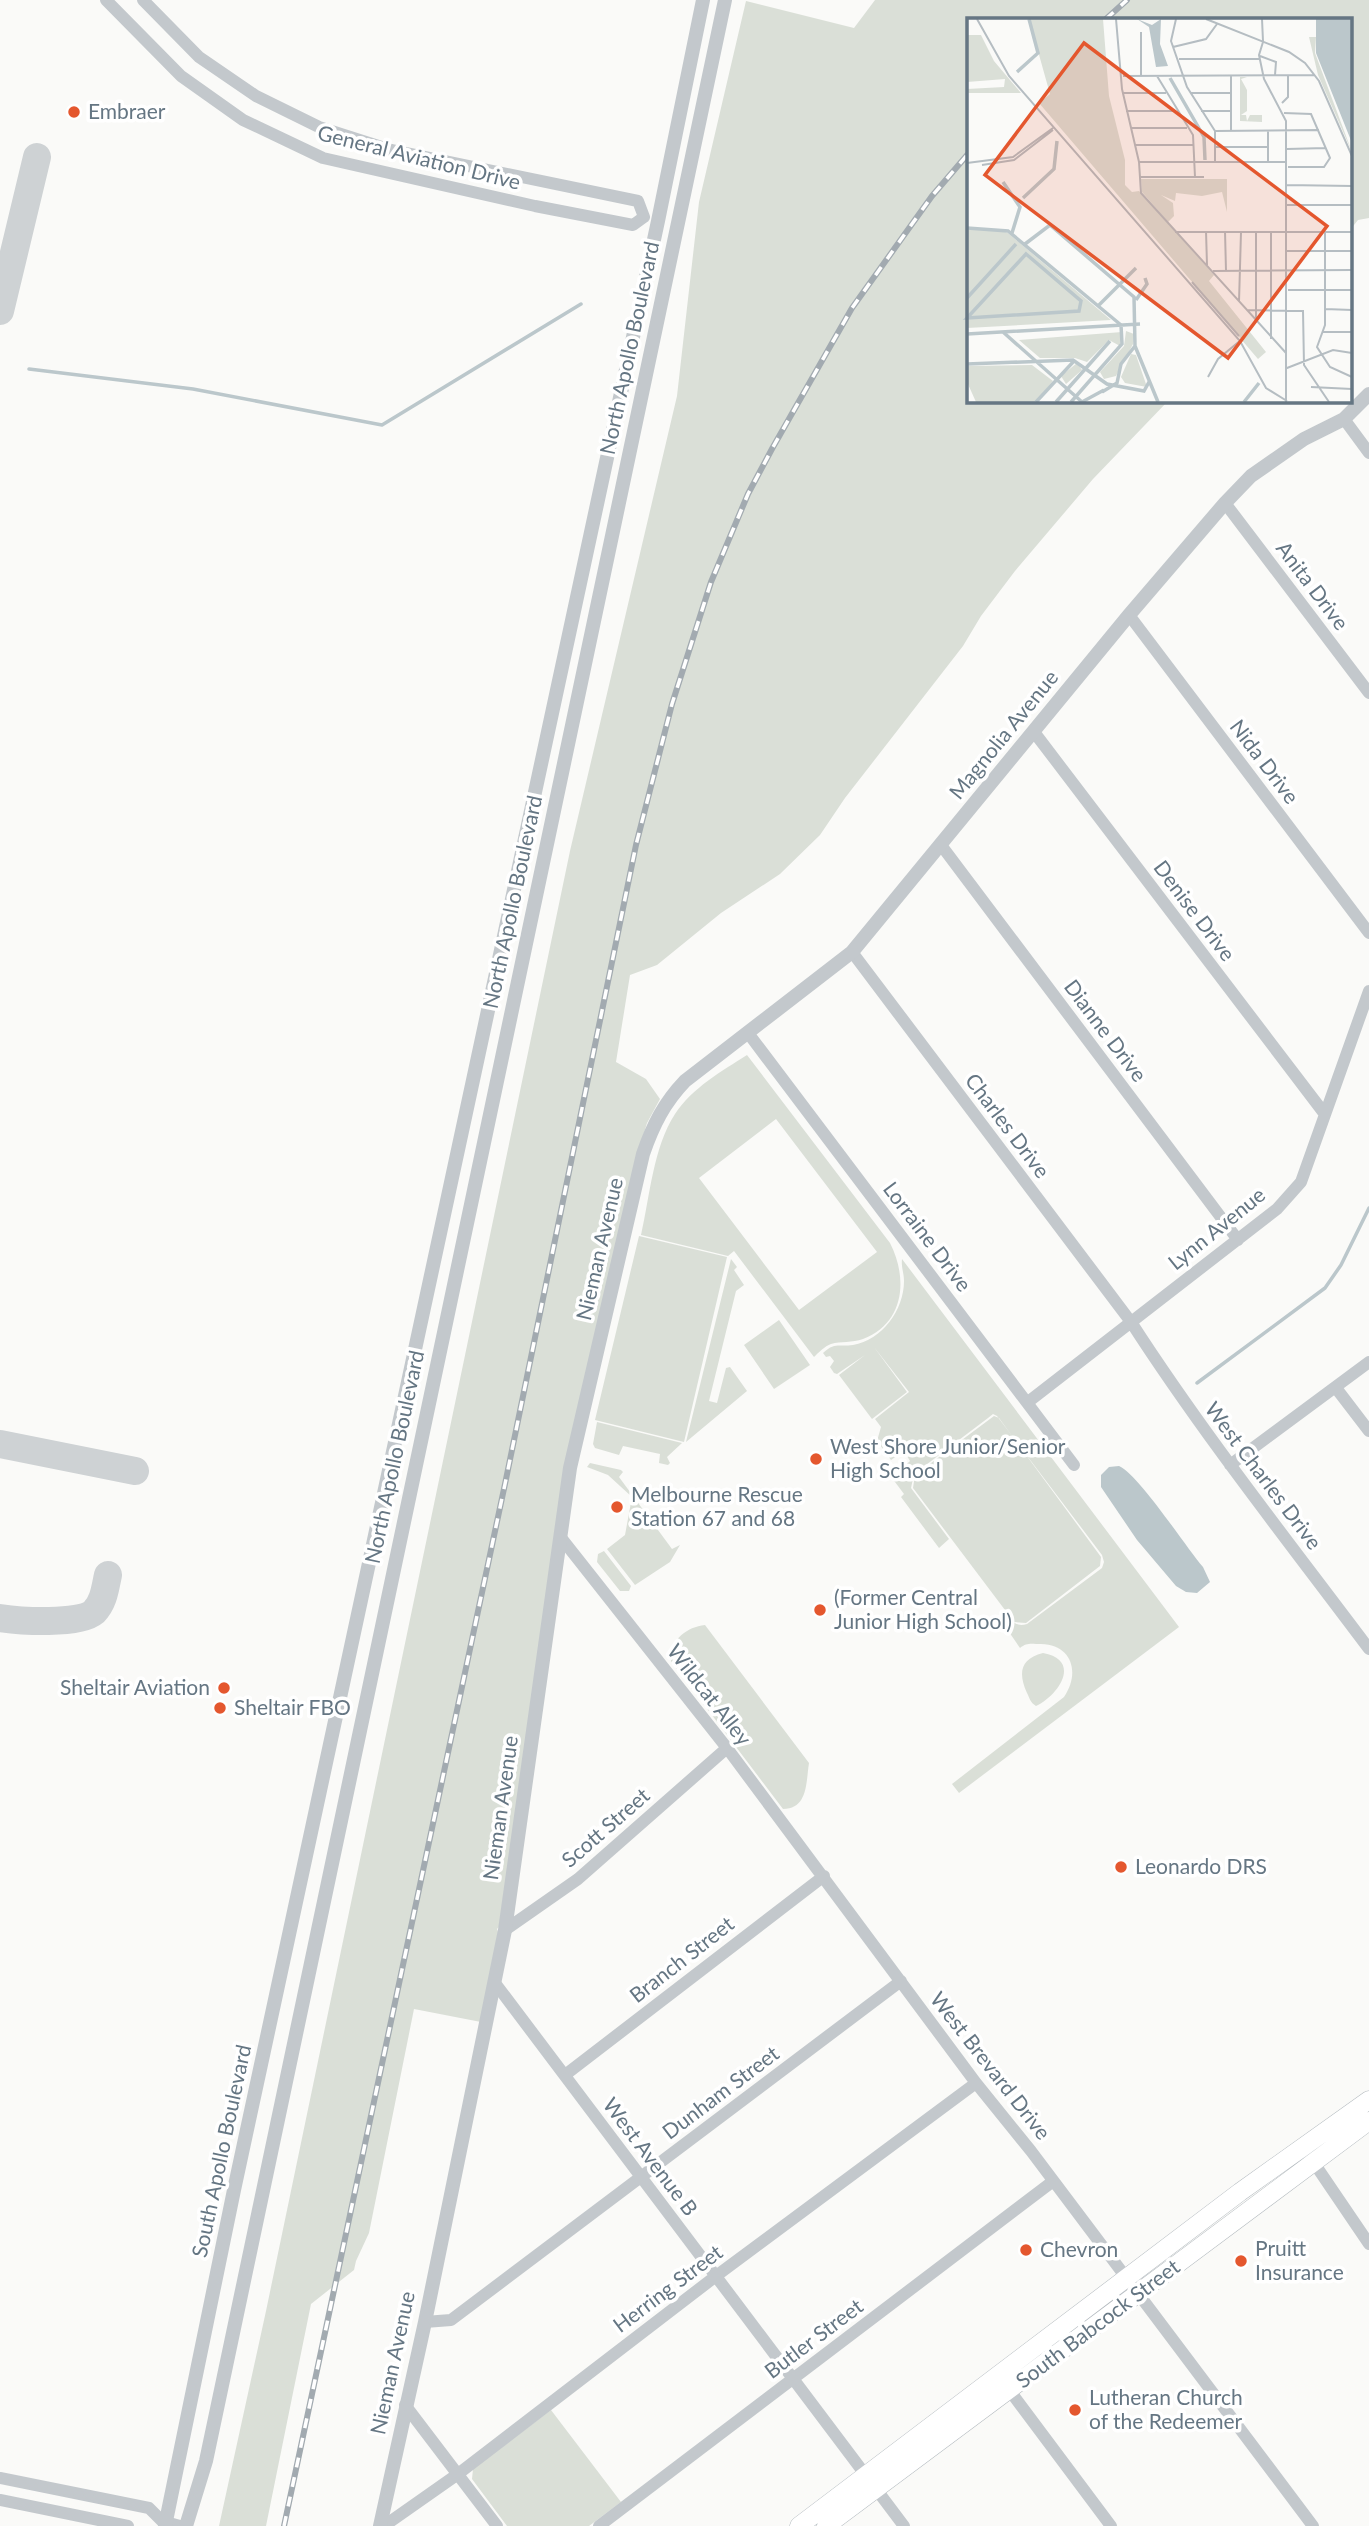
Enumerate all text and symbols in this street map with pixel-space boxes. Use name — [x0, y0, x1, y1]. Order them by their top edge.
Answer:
inset map — [967, 18, 1352, 402]
place label: Embraer — [88, 98, 166, 123]
marker: Embraer — [66, 104, 82, 120]
street label: General Aviation Drive — [315, 119, 523, 194]
street label: North Apollo Boulevard — [594, 239, 663, 456]
street label: Anita Drive — [1272, 536, 1355, 634]
street label: Magnolia Avenue — [943, 664, 1063, 804]
street label: Nida Drive — [1226, 714, 1305, 808]
street label: North Apollo Boulevard — [477, 793, 546, 1010]
street label: Denise Drive — [1149, 855, 1241, 965]
street label: Dianne Drive — [1060, 974, 1153, 1086]
street label: Charles Drive — [961, 1068, 1056, 1182]
street label: Nieman Avenue — [570, 1175, 627, 1322]
street label: Lorraine Drive — [879, 1176, 978, 1296]
street label: Lynn Avenue — [1163, 1181, 1269, 1274]
street label: North Apollo Boulevard — [359, 1348, 428, 1565]
street label: West Charles Drive — [1201, 1396, 1328, 1554]
place label: West Shore Junior/Senior High School — [830, 1433, 1066, 1482]
marker: West Shore Junior/Senior High School — [808, 1451, 824, 1467]
place label: Melbourne Rescue Station 67 and 68 — [631, 1481, 803, 1530]
marker: Melbourne Rescue Station 67 and 68 — [609, 1499, 625, 1515]
place label: (Former Central Junior High School) — [834, 1584, 1012, 1633]
marker: (Former Central Junior High School) — [812, 1602, 828, 1618]
street label: Wildcat Alley — [663, 1638, 758, 1750]
place label: Sheltair Aviation — [60, 1674, 210, 1699]
marker: Sheltair Aviation — [216, 1680, 232, 1696]
place label: Sheltair FBO — [234, 1694, 351, 1719]
marker: Sheltair FBO — [212, 1700, 228, 1716]
street label: Nieman Avenue — [477, 1734, 522, 1882]
street label: Scott Street — [556, 1782, 654, 1872]
place label: Leonardo DRS — [1135, 1853, 1267, 1878]
marker: Leonardo DRS — [1113, 1859, 1129, 1875]
street label: Branch Street — [624, 1910, 739, 2007]
street label: West Brevard Drive — [926, 1986, 1057, 2144]
street label: Dunham Street — [657, 2040, 784, 2144]
street label: South Apollo Boulevard — [186, 2042, 255, 2259]
street label: West Avenue B — [599, 2092, 704, 2220]
place label: Pruitt Insurance — [1255, 2235, 1344, 2284]
place label: Chevron — [1040, 2236, 1118, 2261]
street label: Herring Street — [607, 2238, 727, 2337]
marker: Chevron — [1018, 2242, 1034, 2258]
street label: South Babcock Street — [1010, 2253, 1184, 2392]
marker: Pruitt Insurance — [1233, 2253, 1249, 2269]
street label: Nieman Avenue — [364, 2289, 419, 2437]
street label: Butler Street — [759, 2292, 868, 2383]
place label: Lutheran Church of the Redeemer — [1089, 2384, 1243, 2433]
marker: Lutheran Church of the Redeemer — [1067, 2402, 1083, 2418]

